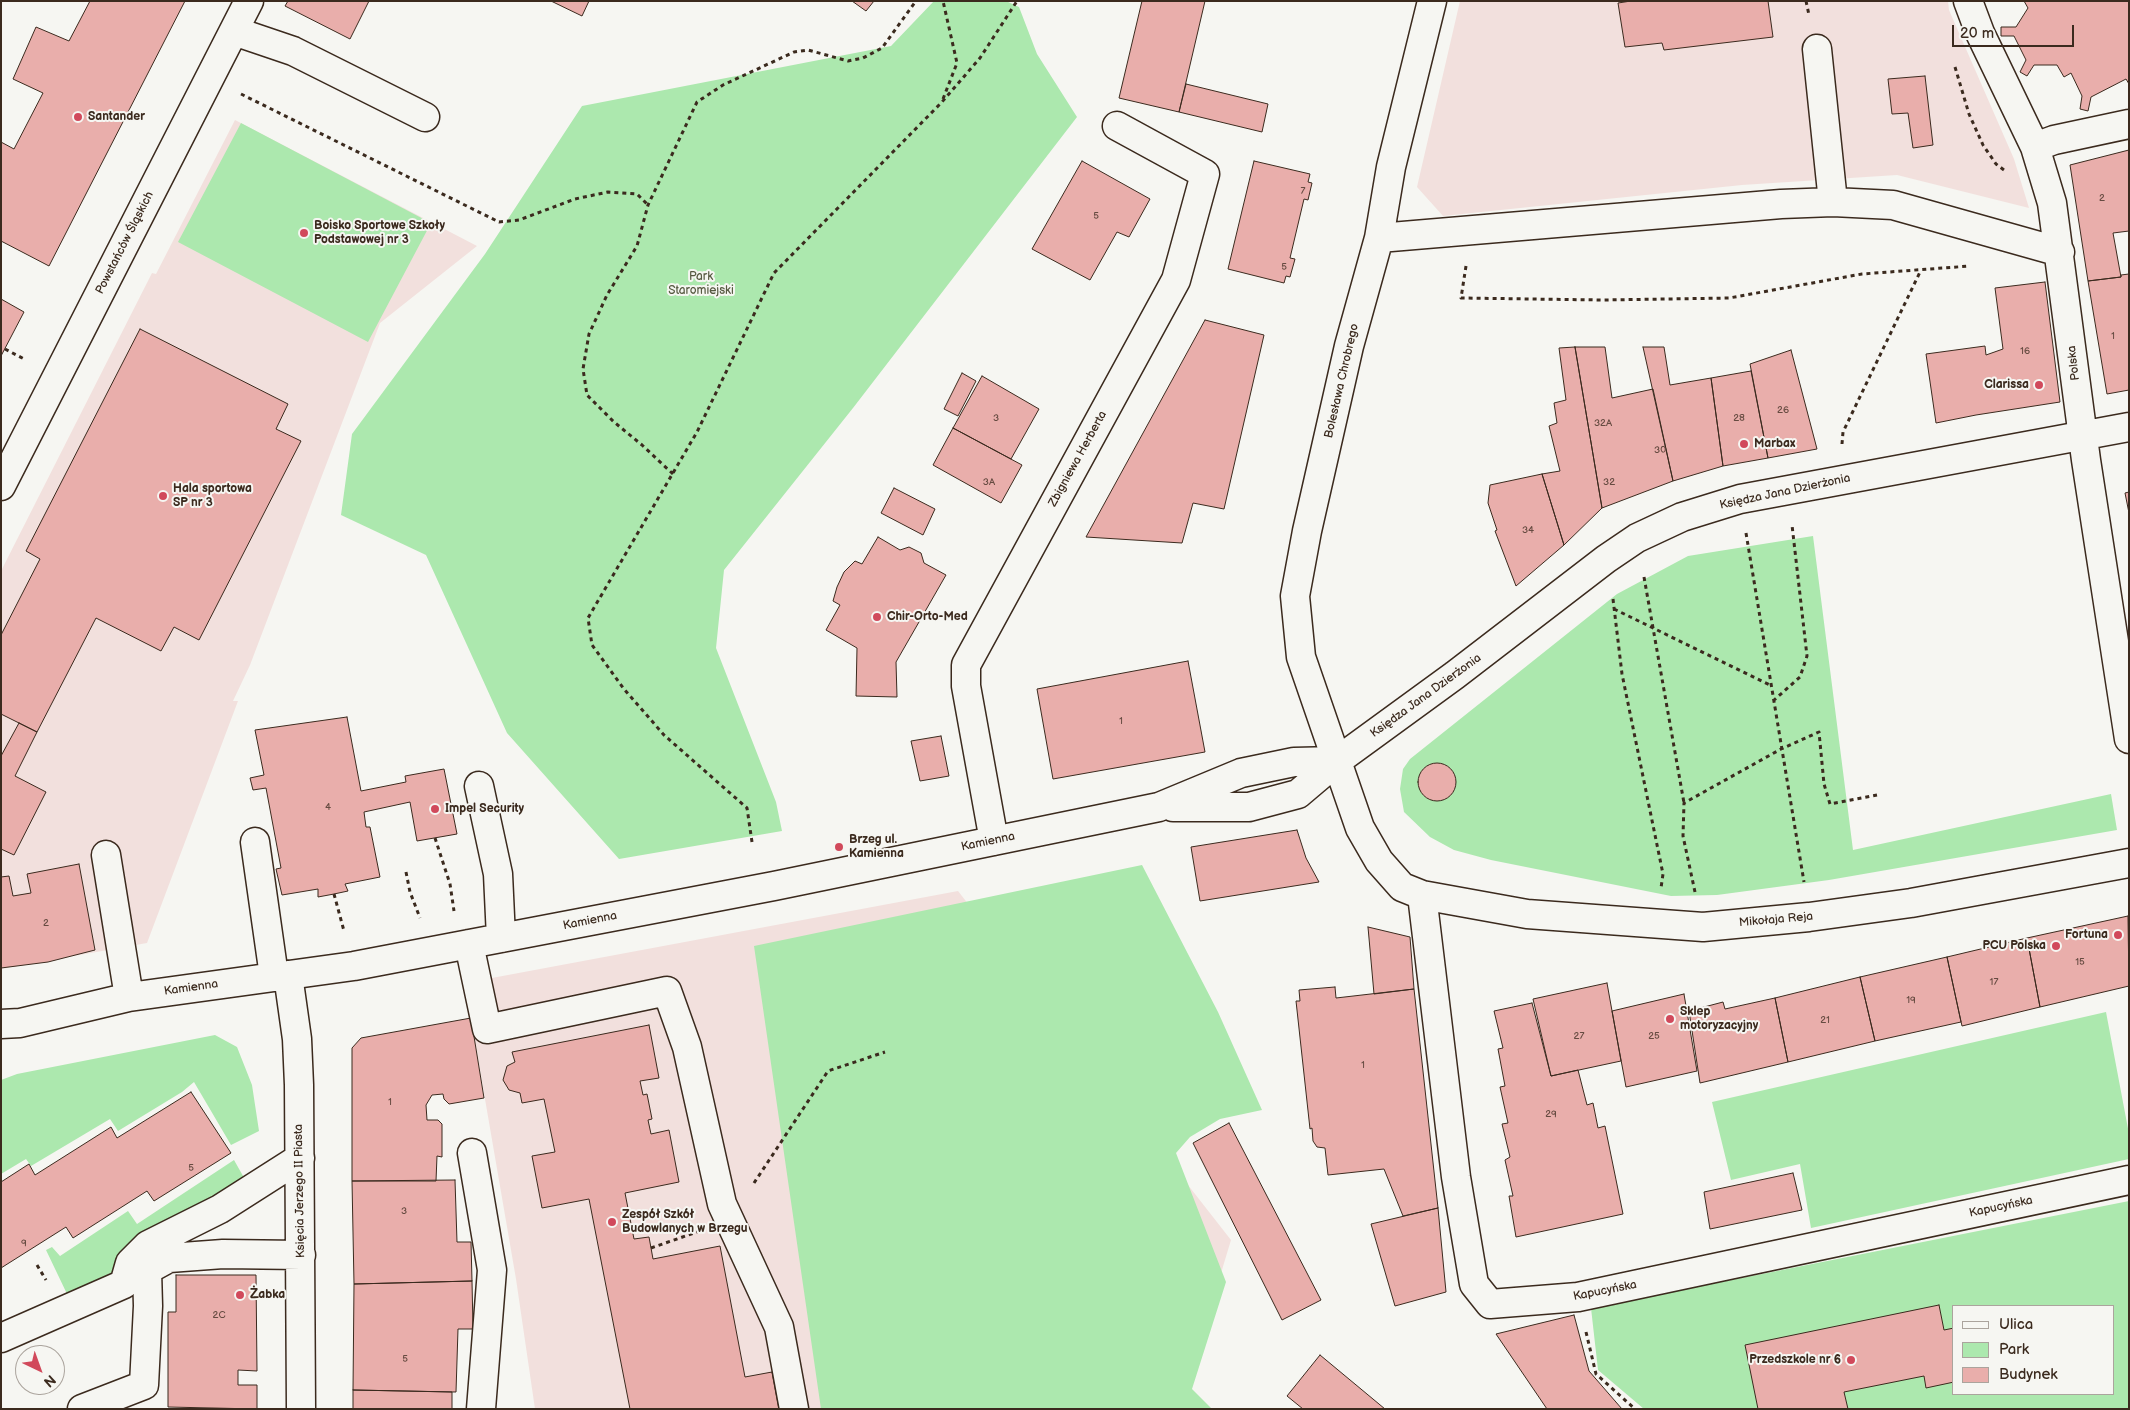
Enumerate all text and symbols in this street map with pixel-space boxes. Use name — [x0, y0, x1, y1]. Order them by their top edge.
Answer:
scale bar — [1955, 15, 2078, 47]
text: 20 m — [1960, 24, 1994, 43]
place label: Santander — [88, 110, 145, 124]
marker: Santander — [72, 111, 84, 123]
house number: 7 — [1301, 185, 1305, 197]
street label: Powstańców Śląskich — [93, 189, 157, 297]
house number: 2 — [2099, 192, 2105, 204]
house number: 5 — [1093, 210, 1099, 222]
place label: Boisko Sportowe Szkoły Podstawowej nr 3 — [314, 219, 445, 247]
marker: Boisko Sportowe Szkoły Podstawowej nr 3 — [298, 227, 310, 239]
house number: 5 — [1281, 261, 1287, 273]
park label: Park Staromiejski — [668, 270, 734, 298]
street label: Bolesława Chrobrego — [1322, 322, 1362, 440]
house number: 1 — [2111, 330, 2115, 342]
house number: 16 — [2020, 345, 2030, 357]
street label: Polska — [2065, 345, 2083, 381]
place label: Clarissa — [1984, 378, 2029, 392]
marker: Clarissa — [2033, 379, 2045, 391]
house number: 26 — [1777, 404, 1789, 416]
street label: Zbigniewa Herberta — [1046, 409, 1110, 509]
house number: 3 — [993, 412, 999, 424]
house number: 28 — [1733, 412, 1745, 424]
house number: 32A — [1594, 417, 1612, 429]
place label: Marbax — [1754, 437, 1795, 451]
marker: Marbax — [1738, 438, 1750, 450]
house number: 30 — [1654, 444, 1666, 456]
street label: Księdza Jana Dzierżonia — [1718, 471, 1852, 513]
house number: 3A — [983, 476, 995, 488]
house number: 32 — [1603, 476, 1615, 488]
place label: Hala sportowa SP nr 3 — [173, 482, 252, 510]
marker: Hala sportowa SP nr 3 — [157, 490, 169, 502]
house number: 34 — [1522, 524, 1534, 536]
place label: Chir-Orto-Med — [887, 610, 968, 624]
marker: Chir-Orto-Med — [871, 611, 883, 623]
street label: Księdza Jana Dzierżonia — [1368, 651, 1484, 741]
house number: 1 — [1119, 715, 1123, 727]
house number: 4 — [325, 801, 331, 813]
place label: Impel Security — [445, 802, 524, 816]
marker: Impel Security — [429, 803, 441, 815]
street label: Kamienna — [960, 829, 1016, 855]
place label: Brzeg ul. Kamienna — [849, 833, 904, 861]
marker: Brzeg ul. Kamienna — [833, 841, 845, 853]
street label: Kamienna — [562, 909, 618, 933]
street label: Mikołaja Reja — [1738, 910, 1814, 930]
house number: 2 — [43, 917, 49, 929]
place label: Fortuna — [2065, 928, 2108, 942]
marker: Fortuna — [2112, 929, 2124, 941]
place label: PCU Polska — [1983, 939, 2046, 953]
marker: PCU Polska — [2050, 940, 2062, 952]
house number: 15 — [2075, 956, 2085, 968]
house number: 17 — [1990, 976, 1998, 988]
street label: Kamienna — [163, 977, 219, 999]
house number: 19 — [1906, 994, 1916, 1006]
place label: Sklep motoryzacyjny — [1680, 1005, 1758, 1033]
marker: Sklep motoryzacyjny — [1664, 1013, 1676, 1025]
house number: 21 — [1820, 1014, 1830, 1026]
house number: 27 — [1574, 1030, 1584, 1042]
house number: 25 — [1648, 1030, 1660, 1042]
house number: 1 — [1361, 1059, 1365, 1071]
house number: 1 — [388, 1096, 392, 1108]
house number: 29 — [1545, 1108, 1557, 1120]
street label: Księcia Jerzego II Piasta — [292, 1124, 308, 1258]
house number: 5 — [188, 1162, 194, 1174]
street label: Kapucyńska — [1968, 1193, 2034, 1221]
house number: 3 — [401, 1205, 407, 1217]
place label: Zespół Szkół Budowlanych w Brzegu — [622, 1208, 748, 1236]
marker: Zespół Szkół Budowlanych w Brzegu — [606, 1216, 618, 1228]
house number: 9 — [21, 1237, 27, 1249]
street label: Kapucyńska — [1572, 1278, 1638, 1304]
place label: Żabka — [250, 1288, 285, 1302]
marker: Żabka — [234, 1289, 246, 1301]
legend — [1952, 1305, 2115, 1395]
house number: 2C — [212, 1309, 226, 1321]
text: Ulica — [1999, 1315, 2033, 1334]
text: Park — [1999, 1340, 2029, 1359]
north arrow — [15, 1345, 65, 1395]
house number: 5 — [402, 1353, 408, 1365]
place label: Przedszkole nr 6 — [1749, 1353, 1841, 1367]
marker: Przedszkole nr 6 — [1845, 1354, 1857, 1366]
text: Budynek — [1999, 1365, 2058, 1384]
text: N — [40, 1371, 59, 1391]

